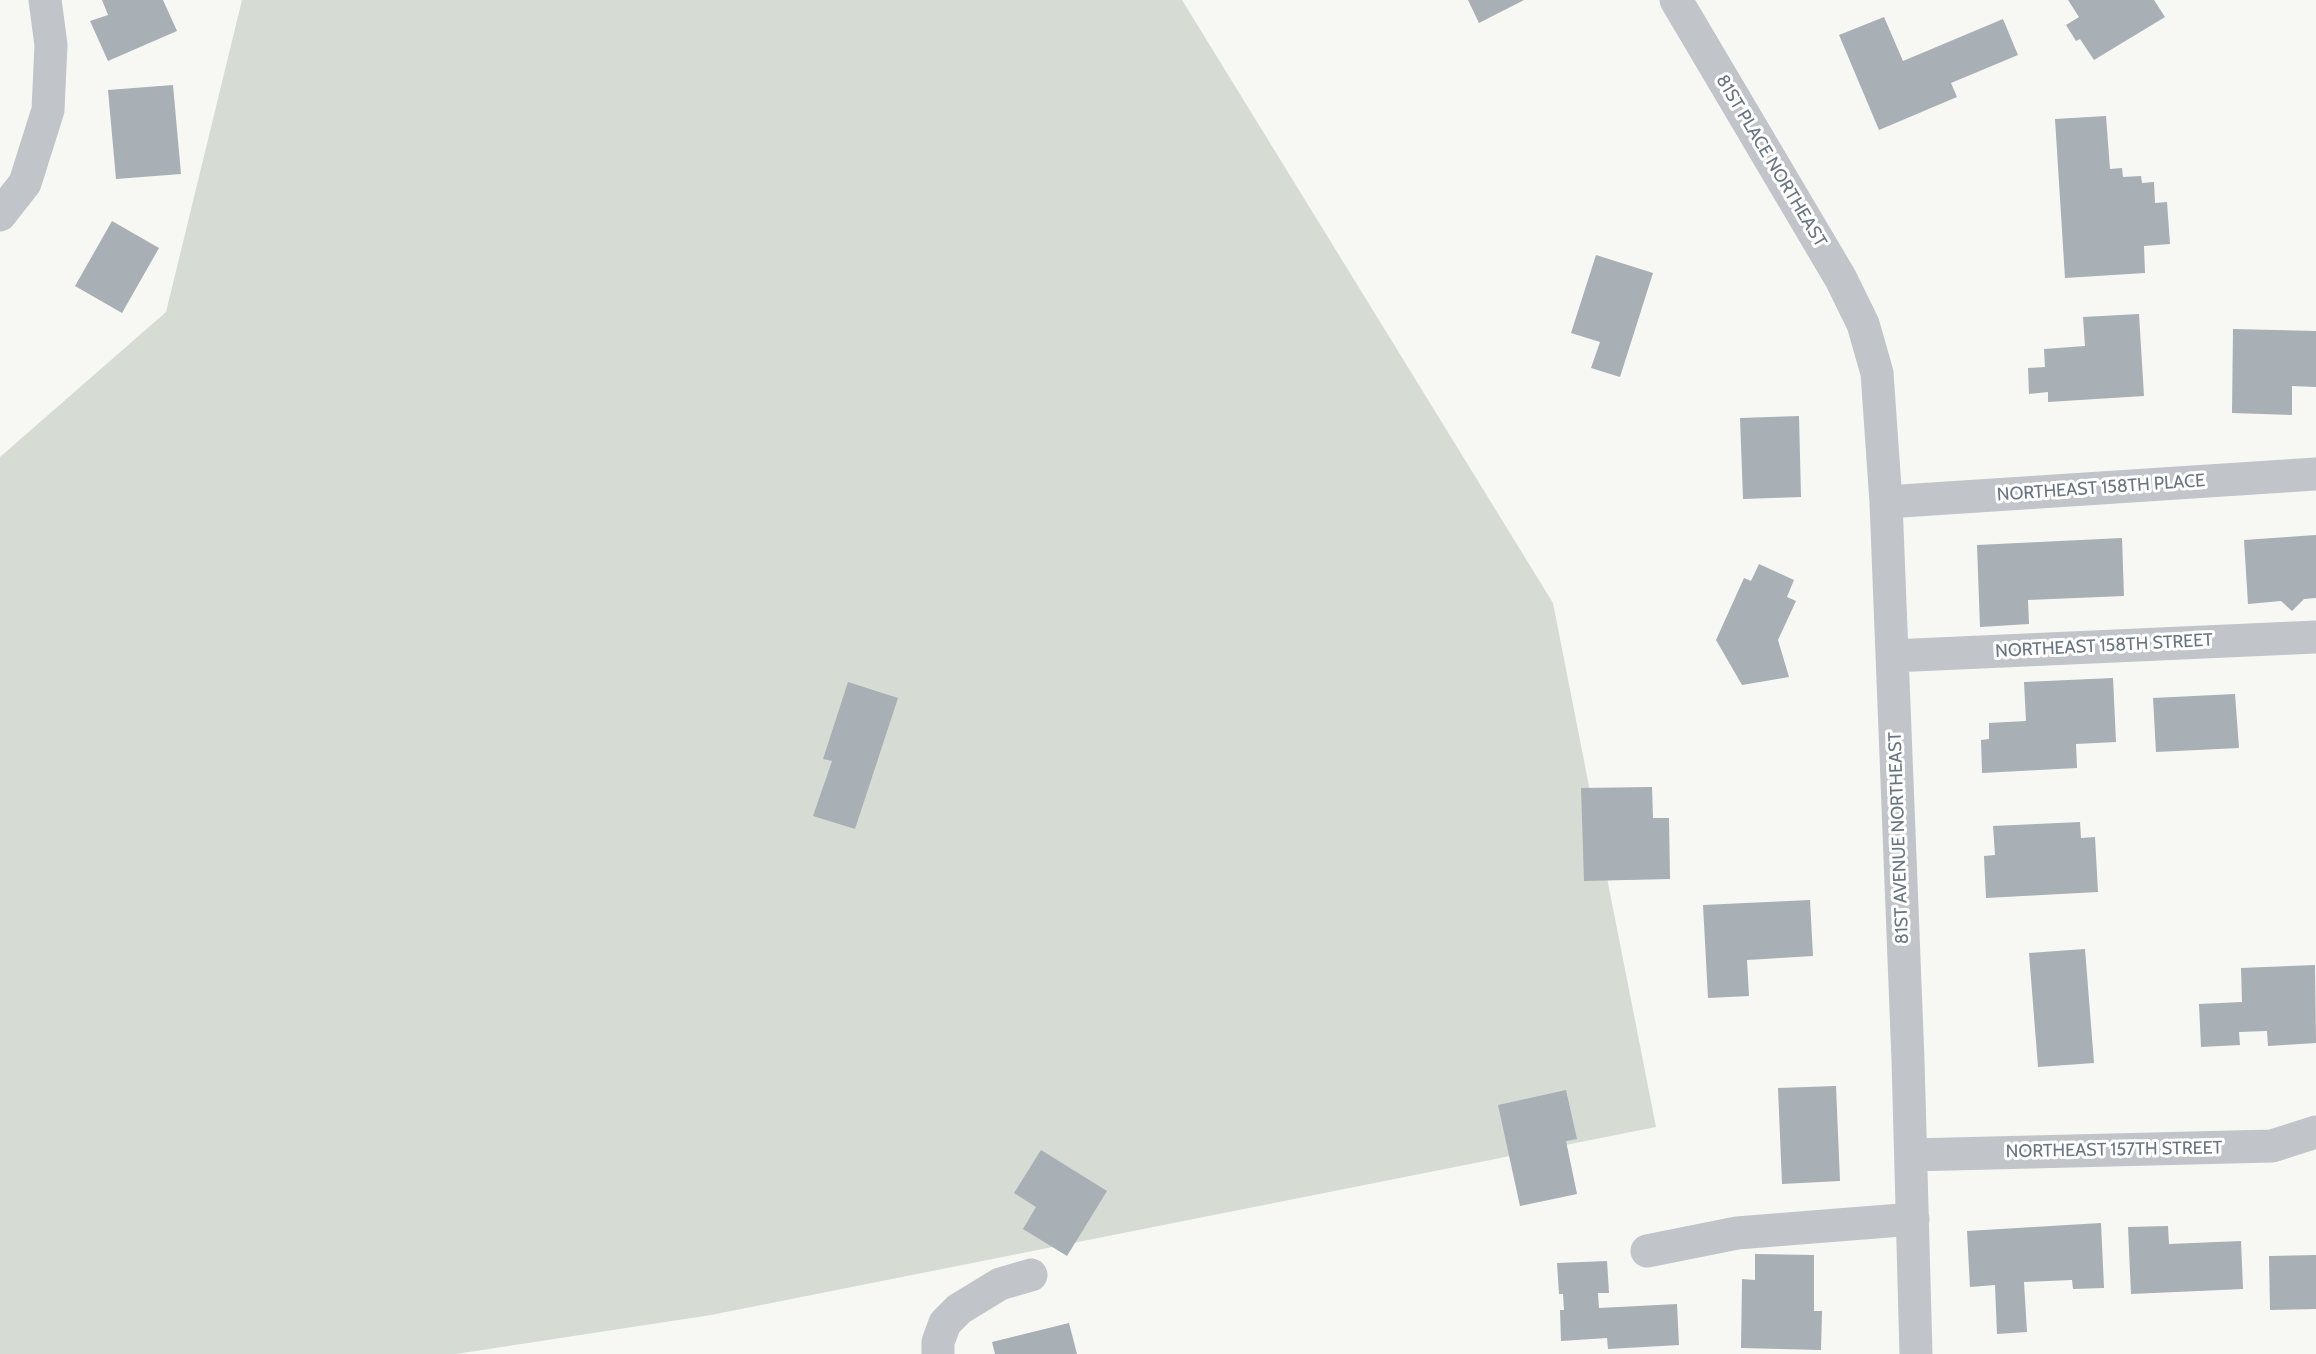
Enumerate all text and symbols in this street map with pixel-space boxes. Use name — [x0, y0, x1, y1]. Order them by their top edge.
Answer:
street label: 81ST PLACE NORTHEAST — [1711, 71, 1831, 251]
street label: NORTHEAST 158TH PLACE — [1996, 470, 2206, 506]
street label: NORTHEAST 158TH STREET — [1995, 630, 2213, 662]
street label: 81ST AVENUE NORTHEAST — [1884, 731, 1914, 945]
street label: NORTHEAST 157TH STREET — [2006, 1137, 2222, 1163]

